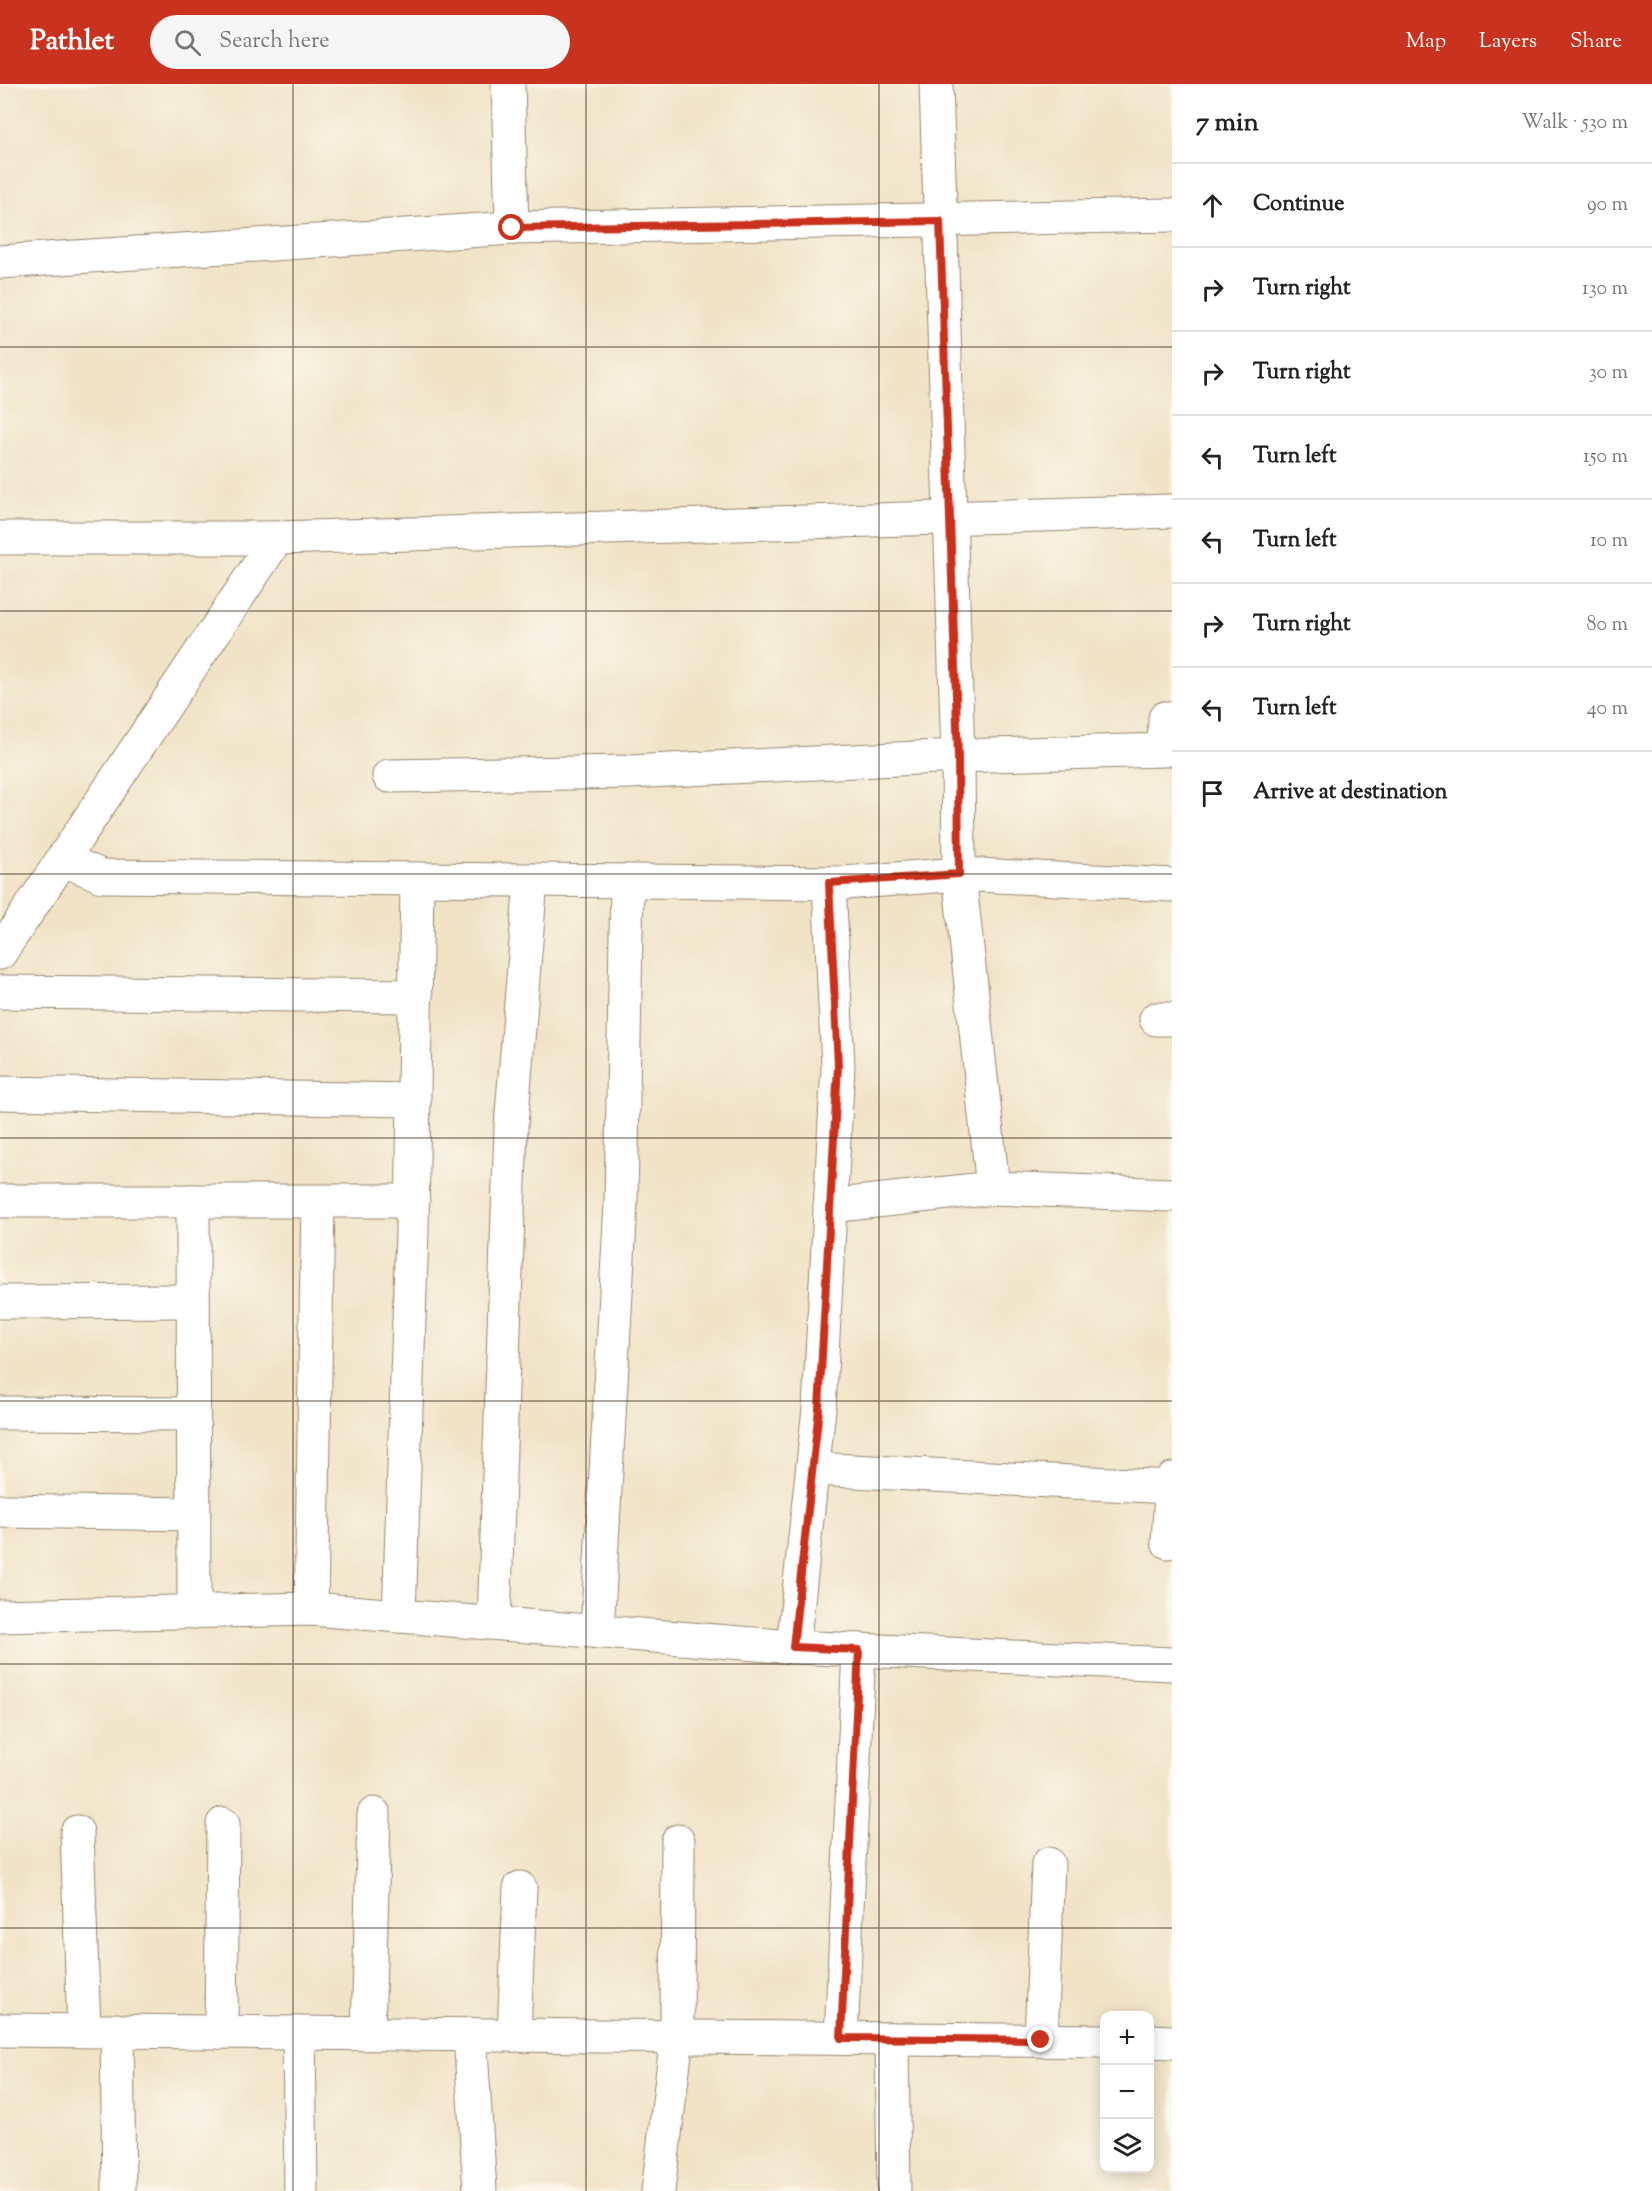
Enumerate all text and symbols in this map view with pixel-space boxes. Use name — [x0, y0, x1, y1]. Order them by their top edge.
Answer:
search box — [150, 15, 570, 69]
text: Pathlet — [30, 22, 114, 62]
icon: search — [171, 26, 204, 59]
text: Search here — [219, 26, 329, 58]
text: Map — [1406, 27, 1446, 57]
text: Layers — [1479, 27, 1537, 57]
text: Share — [1570, 27, 1622, 57]
text: 7 min — [1196, 105, 1259, 142]
text: Walk · 530 m — [1521, 109, 1628, 138]
icon: ahead — [1196, 189, 1229, 222]
text: Continue — [1253, 189, 1344, 221]
text: 90 m — [1587, 191, 1628, 220]
route start — [498, 214, 524, 240]
icon: right — [1196, 273, 1229, 306]
text: Turn right — [1253, 273, 1350, 305]
text: 130 m — [1582, 275, 1628, 304]
icon: right — [1196, 357, 1229, 390]
text: Turn right — [1253, 357, 1350, 389]
text: 30 m — [1589, 359, 1628, 388]
icon: left — [1196, 441, 1229, 474]
text: Turn left — [1253, 441, 1336, 473]
text: 150 m — [1583, 443, 1628, 472]
icon: left — [1196, 525, 1229, 558]
text: Turn left — [1253, 525, 1336, 557]
text: 10 m — [1590, 527, 1628, 556]
icon: right — [1196, 609, 1229, 642]
text: Turn right — [1253, 609, 1350, 641]
text: 80 m — [1587, 611, 1628, 640]
icon: left — [1196, 693, 1229, 726]
text: Turn left — [1253, 693, 1336, 725]
text: 40 m — [1587, 695, 1628, 724]
icon: arrive — [1196, 777, 1229, 810]
text: Arrive at destination — [1253, 777, 1448, 809]
map controls — [1100, 2011, 1154, 2173]
button: + — [1100, 2011, 1154, 2065]
route end — [1027, 2026, 1053, 2052]
button: − — [1100, 2065, 1154, 2119]
button: layers — [1100, 2119, 1154, 2173]

